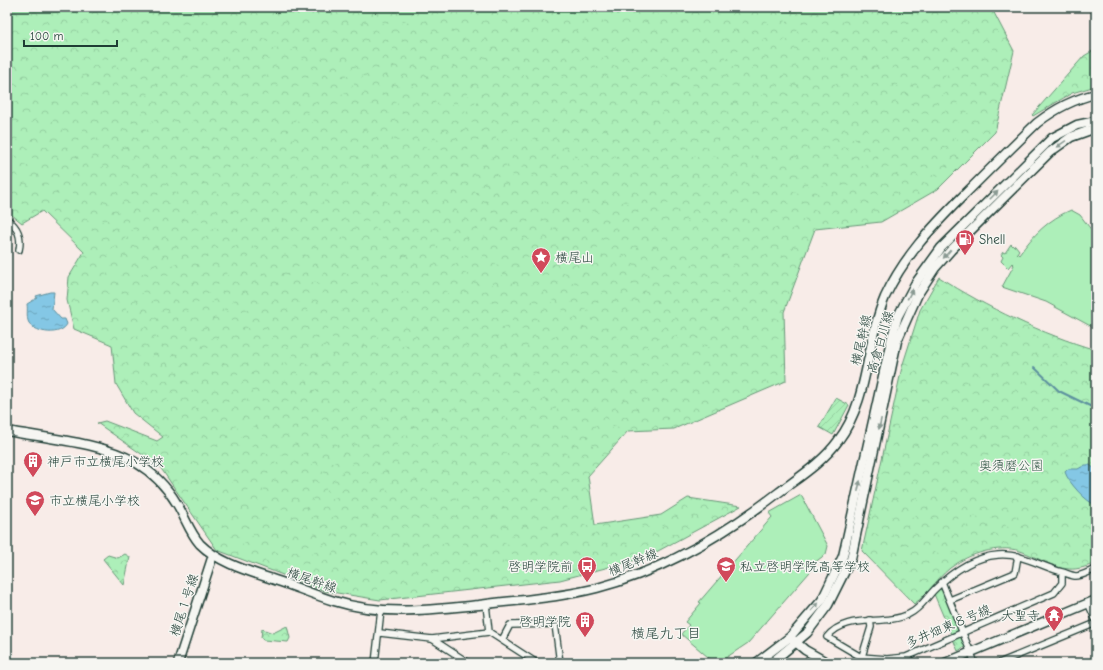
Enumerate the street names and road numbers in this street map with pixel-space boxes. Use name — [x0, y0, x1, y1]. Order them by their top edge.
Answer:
street label: 高倉白川線 — [864, 308, 896, 375]
street label: 横尾幹線 — [848, 312, 874, 367]
street label: 横尾幹線 — [606, 545, 661, 579]
street label: 横尾幹線 — [285, 564, 340, 596]
street label: 横尾１号線 — [167, 571, 201, 638]
street label: 多井畑東８号線 — [903, 601, 994, 651]

